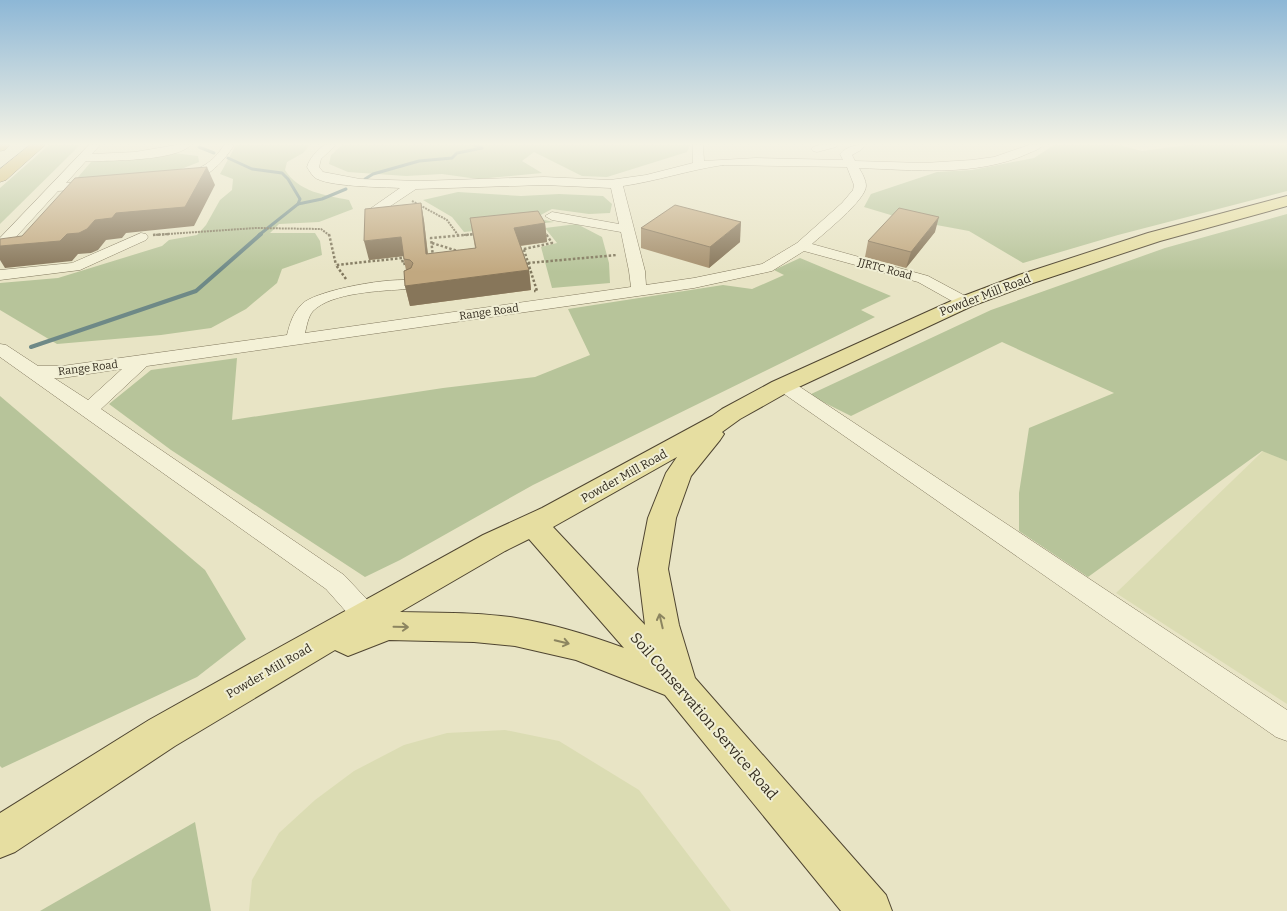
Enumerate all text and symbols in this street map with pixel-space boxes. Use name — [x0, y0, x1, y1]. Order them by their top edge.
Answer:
street label: JJRTC Road — [856, 255, 914, 283]
street label: Powder Mill Road — [938, 271, 1032, 319]
street label: Range Road — [458, 301, 520, 323]
street label: Range Road — [57, 358, 119, 378]
street label: Powder Mill Road — [579, 447, 669, 505]
one-way arrow — [656, 613, 666, 629]
one-way arrow — [393, 622, 409, 631]
street label: Soil Conservation Service Road — [627, 629, 782, 803]
one-way arrow — [554, 637, 570, 647]
street label: Powder Mill Road — [224, 641, 314, 701]

